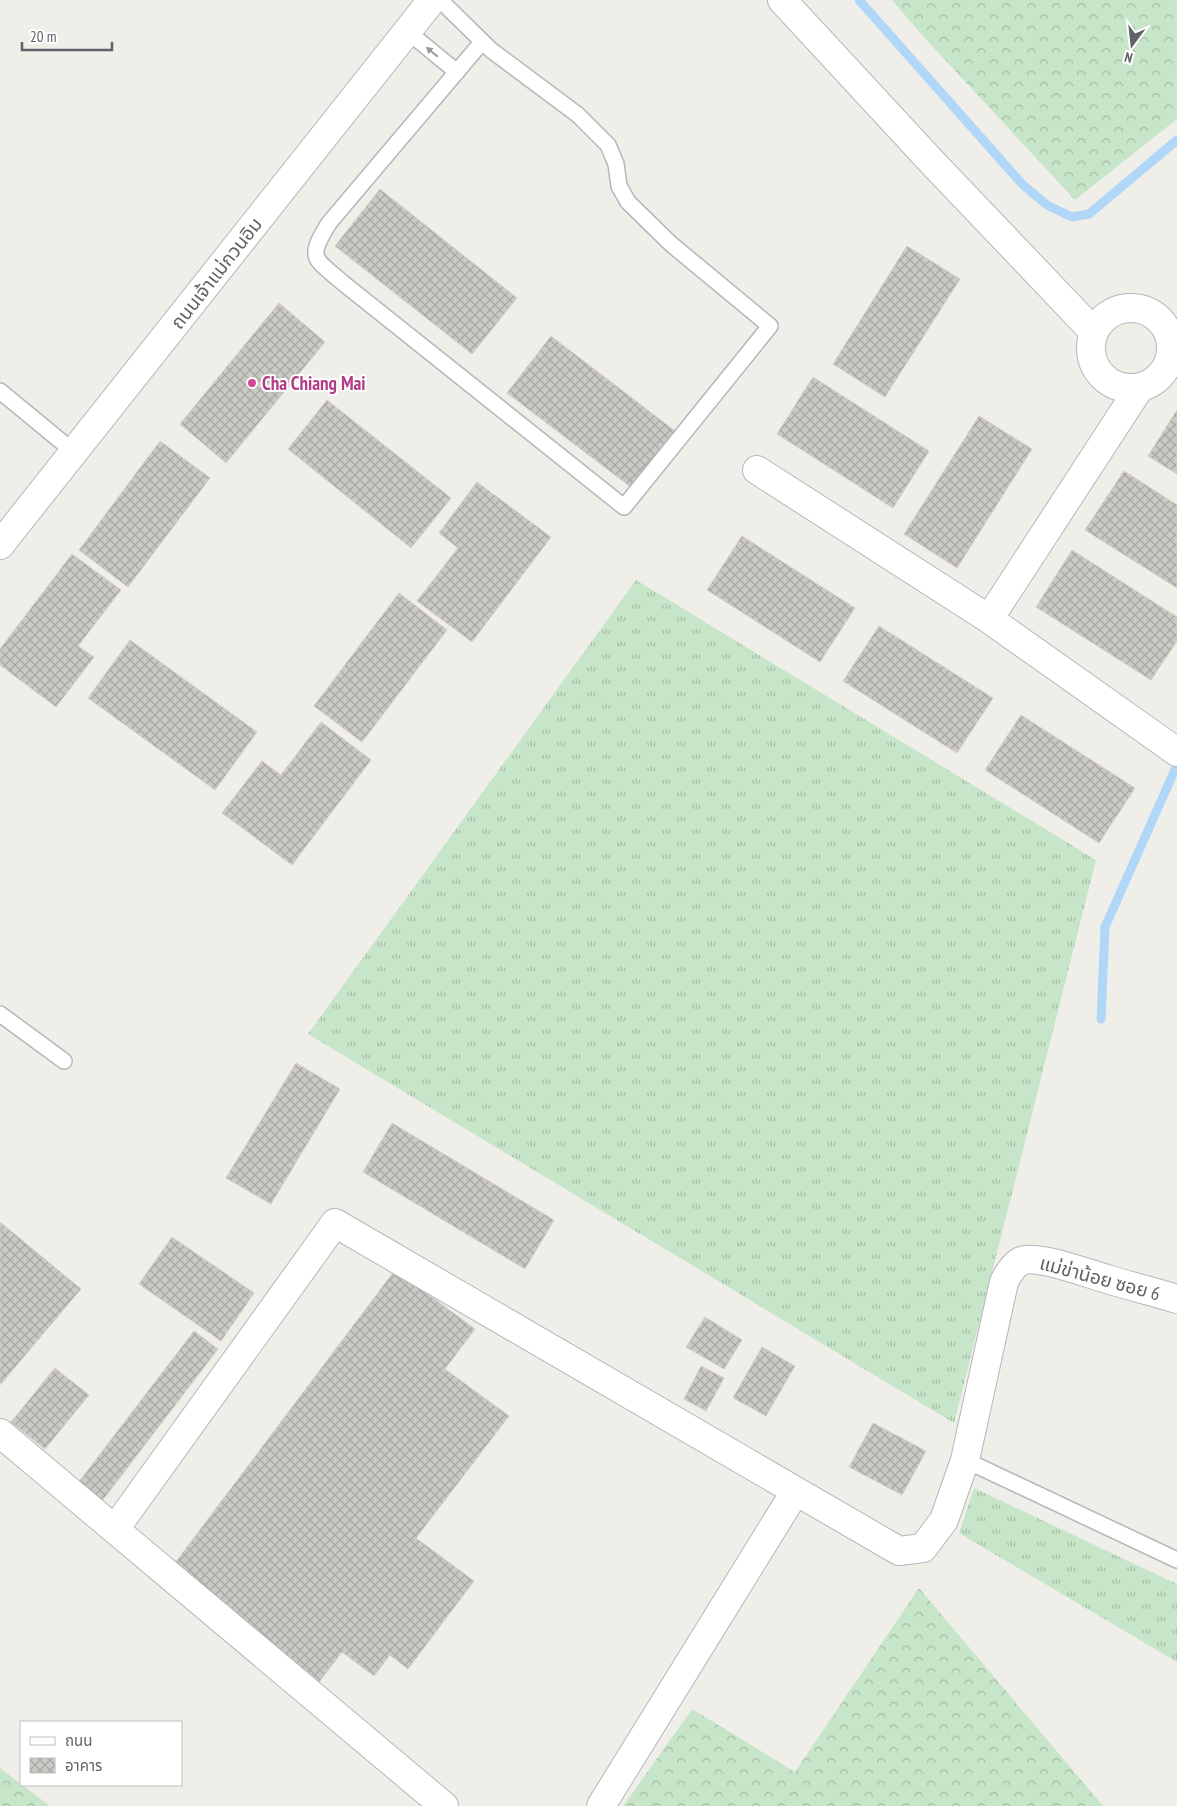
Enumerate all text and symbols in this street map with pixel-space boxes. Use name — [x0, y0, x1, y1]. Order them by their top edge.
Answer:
scale bar — [22, 20, 112, 52]
north arrow — [1107, 20, 1157, 70]
text: 20 m — [30, 27, 56, 46]
one-way arrow — [426, 46, 439, 57]
text: N — [1123, 48, 1135, 67]
street label: ถนนเจ้าแม่กวนอิม — [165, 212, 267, 334]
place label: Cha Chiang Mai — [262, 371, 366, 395]
marker: Cha Chiang Mai — [246, 377, 258, 389]
street label: แม่ข่าน้อย ซอย 6 — [1037, 1250, 1163, 1306]
legend — [20, 1721, 182, 1786]
text: ถนน — [65, 1731, 92, 1750]
text: อาคาร — [65, 1756, 102, 1775]

